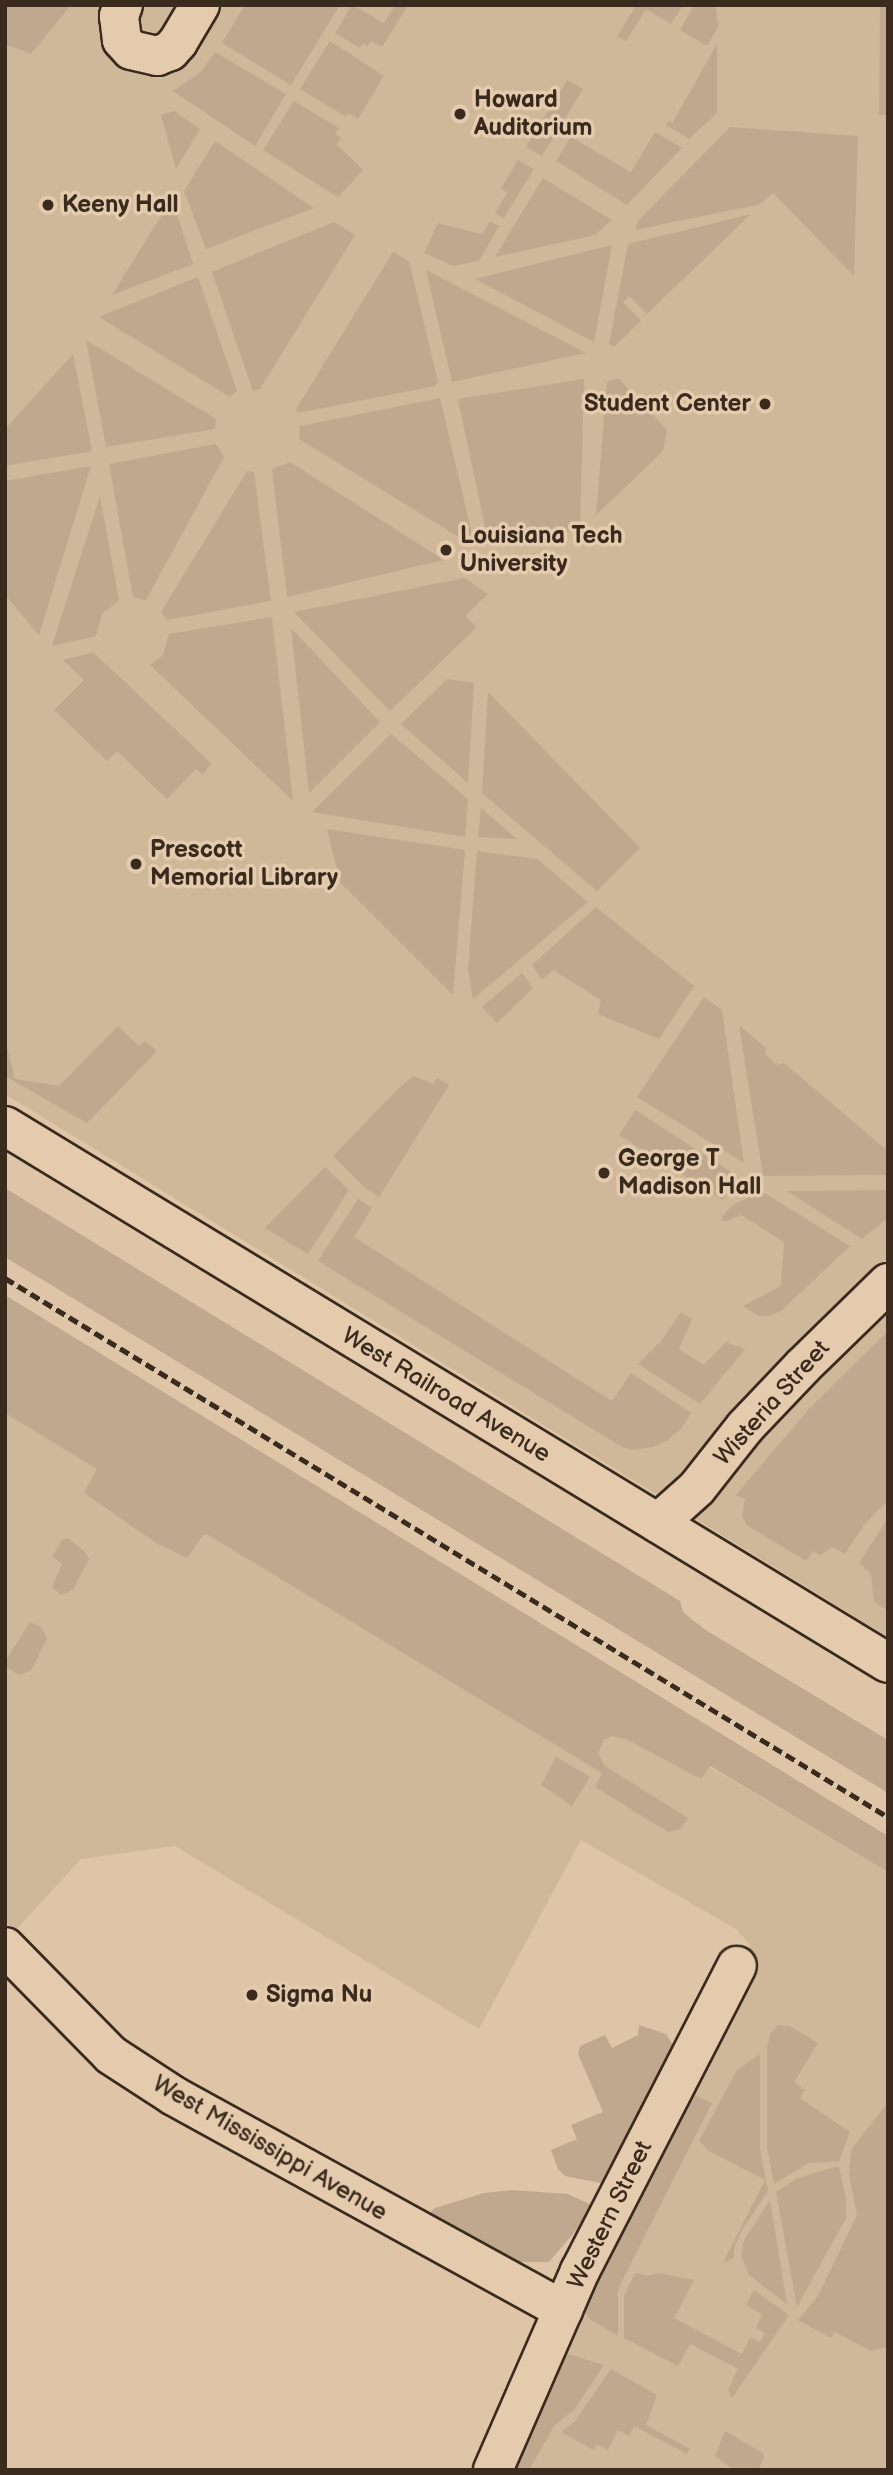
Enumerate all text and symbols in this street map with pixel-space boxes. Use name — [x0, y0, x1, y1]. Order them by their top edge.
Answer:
place label: Howard Auditorium — [474, 86, 592, 142]
marker: Howard Auditorium — [452, 106, 468, 122]
place label: Keeny Hall — [62, 191, 179, 219]
marker: Keeny Hall — [40, 197, 56, 213]
place label: Student Center — [584, 390, 751, 418]
marker: Student Center — [757, 396, 773, 412]
place label: Louisiana Tech University — [460, 522, 623, 578]
marker: Louisiana Tech University — [438, 542, 454, 558]
place label: Prescott Memorial Library — [150, 836, 338, 892]
marker: Prescott Memorial Library — [128, 856, 144, 872]
place label: George T Madison Hall — [618, 1145, 761, 1201]
marker: George T Madison Hall — [596, 1165, 612, 1181]
street label: West Railroad Avenue — [336, 1321, 556, 1469]
street label: Wisteria Street — [708, 1334, 836, 1472]
place label: Sigma Nu — [266, 1981, 372, 2009]
marker: Sigma Nu — [244, 1987, 260, 2003]
street label: West Mississippi Avenue — [148, 2069, 392, 2227]
street label: Western Street — [562, 2136, 658, 2294]

